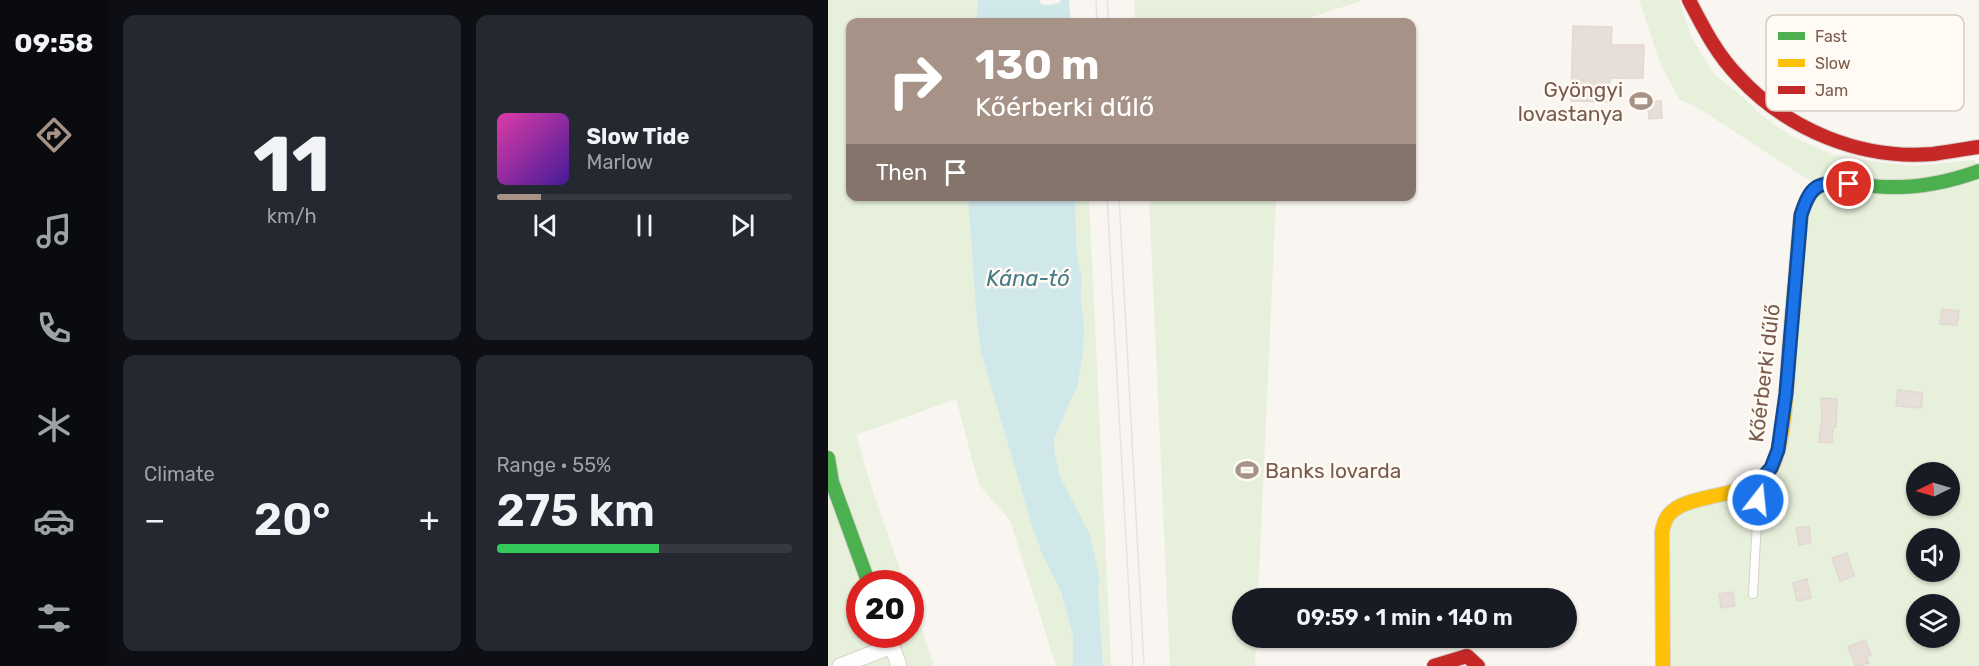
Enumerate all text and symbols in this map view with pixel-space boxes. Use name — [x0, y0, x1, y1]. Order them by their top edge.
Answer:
legend — [1766, 15, 1964, 111]
text: 09:58 — [14, 27, 94, 59]
text: Fast — [1815, 27, 1847, 46]
text: 130 m — [975, 40, 1100, 90]
icon: right — [876, 42, 954, 120]
text: Slow — [1815, 54, 1851, 73]
place label: Gyöngyi lovastanya — [1518, 77, 1623, 126]
text: Jam — [1815, 81, 1848, 100]
sports icon: Gyöngyi lovastanya — [1628, 88, 1654, 114]
text: Kőérberki dűlő — [975, 91, 1154, 123]
icon: directions — [33, 114, 75, 156]
text: 11 — [253, 118, 331, 211]
text: Slow Tide — [587, 123, 690, 150]
text: Marlow — [587, 150, 653, 174]
icon: arrive — [939, 156, 972, 189]
pin — [1823, 158, 1874, 209]
text: Then — [876, 159, 927, 186]
icon: arrive — [1832, 167, 1865, 200]
text: km/h — [267, 204, 317, 228]
icon: previous — [529, 209, 562, 242]
icon: pause — [628, 209, 661, 242]
icon: next — [726, 209, 759, 242]
icon: music — [33, 210, 75, 252]
water label: Kána-tó — [986, 265, 1070, 292]
street label: Kőérberki dűlő — [1743, 302, 1785, 444]
icon: phone — [33, 307, 75, 349]
icon: climate — [33, 404, 75, 446]
text: Range · 55% — [497, 453, 611, 477]
sports icon: Banks lovarda — [1234, 457, 1260, 483]
place label: Banks lovarda — [1265, 458, 1401, 483]
text: Climate — [144, 462, 215, 486]
north arrow — [1906, 462, 1960, 516]
map controls — [1906, 462, 1960, 648]
position arrow — [1726, 468, 1790, 532]
text: 275 km — [497, 484, 655, 537]
text: 20° — [254, 493, 331, 546]
icon: car — [33, 500, 75, 542]
text: − — [144, 500, 165, 539]
text: + — [419, 500, 440, 539]
button: sound — [1906, 528, 1960, 582]
speed limit sign: 20 — [846, 570, 924, 648]
button: layers — [1906, 594, 1960, 648]
icon: filters — [33, 597, 75, 639]
text: 09:59 · 1 min · 140 m — [1296, 604, 1513, 631]

